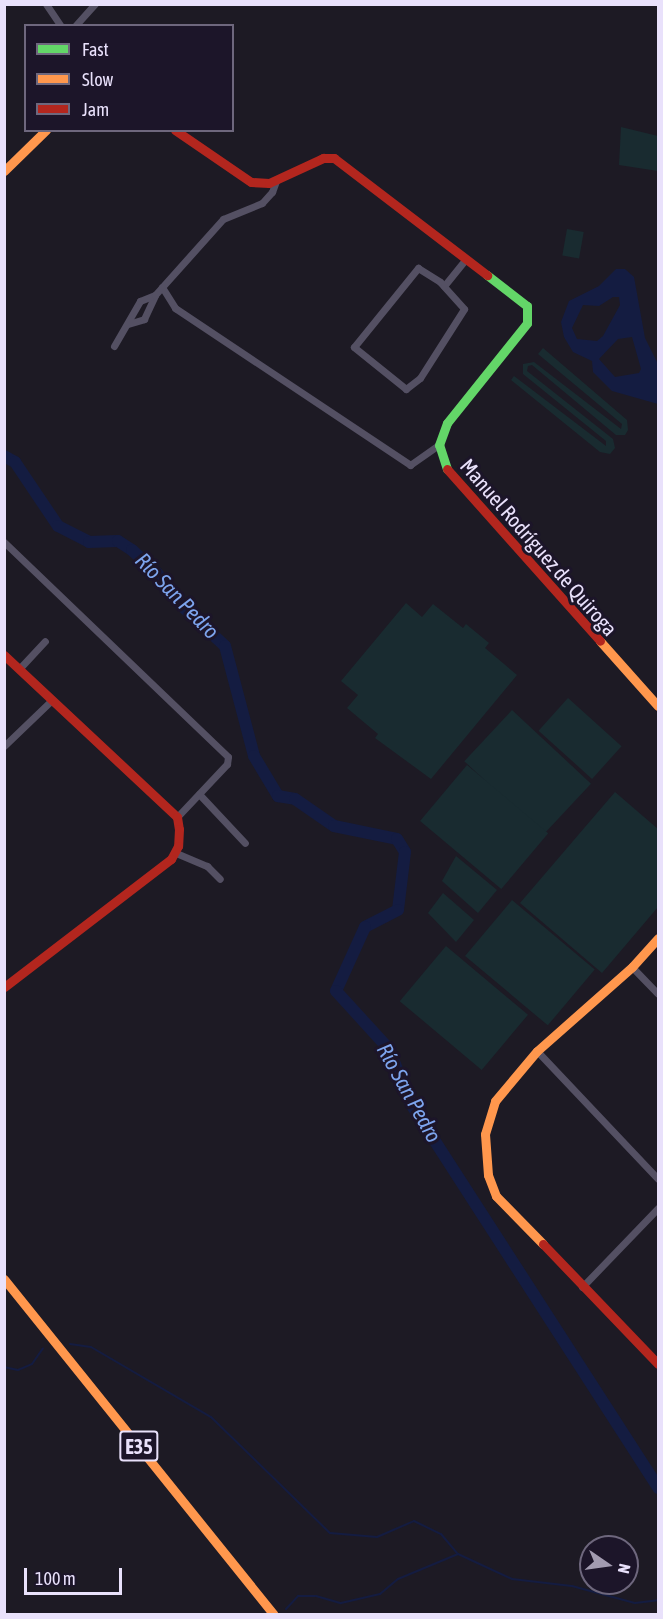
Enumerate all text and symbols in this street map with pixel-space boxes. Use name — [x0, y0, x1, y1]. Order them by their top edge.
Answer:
legend — [24, 24, 234, 132]
text: Fast — [82, 39, 109, 60]
text: Slow — [82, 69, 113, 90]
text: Jam — [82, 99, 109, 120]
street label: Manuel Rodríguez de Quiroga — [455, 453, 623, 641]
water label: Río San Pedro — [130, 548, 224, 644]
water label: Río San Pedro — [371, 1039, 447, 1147]
road number: E35 — [118, 1429, 160, 1463]
north arrow — [579, 1535, 639, 1595]
scale bar — [27, 1556, 124, 1594]
text: N — [615, 1562, 634, 1575]
text: 100 m — [35, 1568, 76, 1589]

